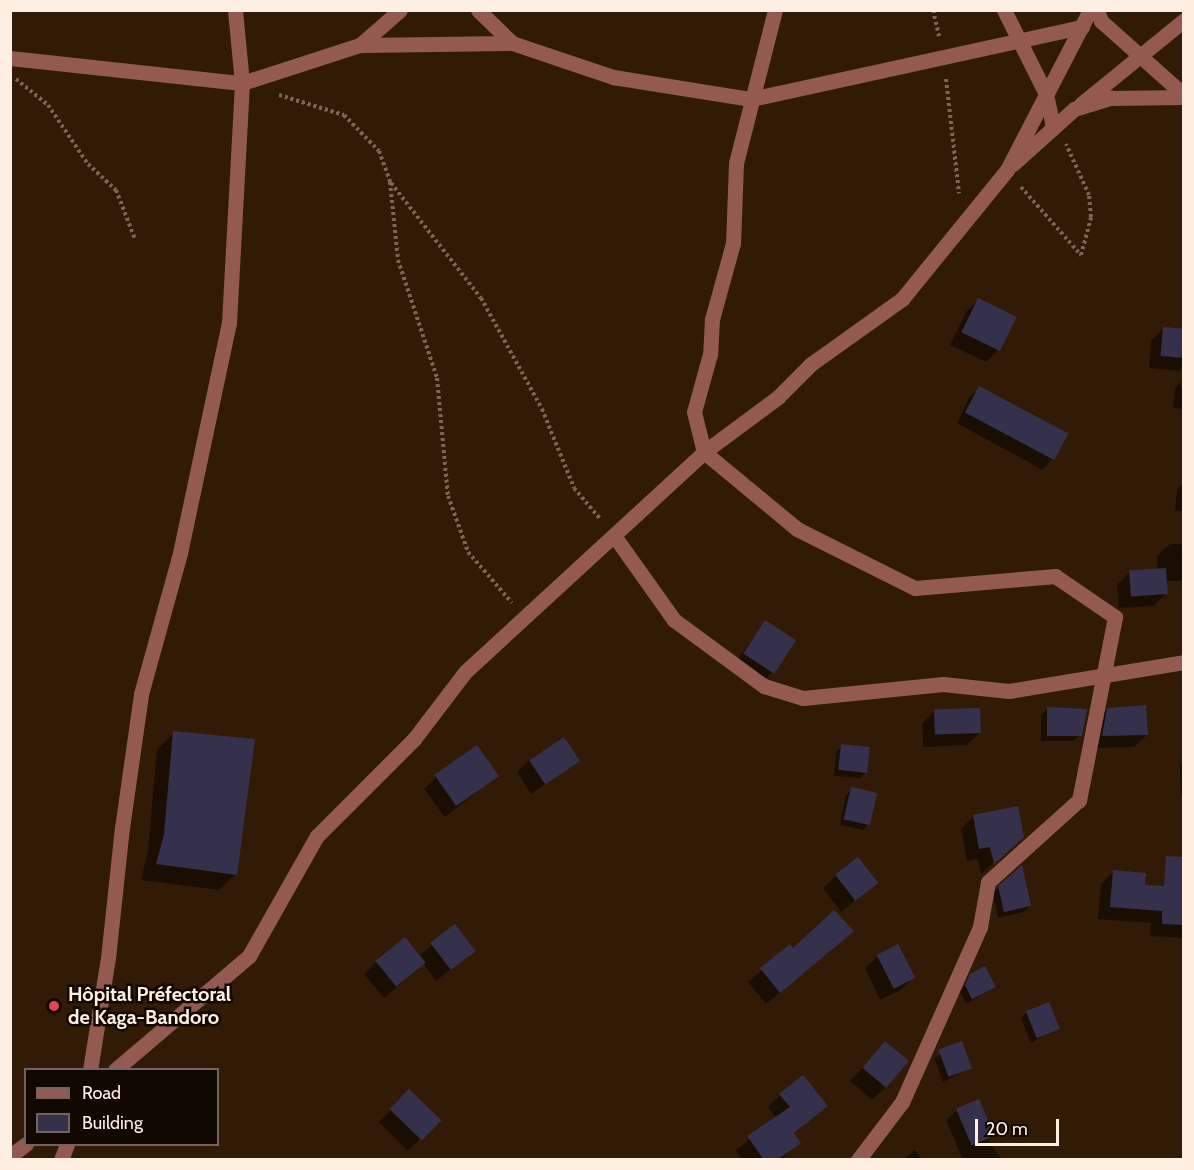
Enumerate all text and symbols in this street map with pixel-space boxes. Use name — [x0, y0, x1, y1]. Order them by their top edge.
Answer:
place label: Hôpital Préfectoral de Kaga-Bandoro — [68, 982, 231, 1029]
marker: Hôpital Préfectoral de Kaga-Bandoro — [45, 997, 63, 1015]
legend — [24, 1068, 219, 1146]
text: Road — [82, 1082, 121, 1104]
scale bar — [978, 1107, 1062, 1145]
text: Building — [82, 1112, 143, 1134]
text: 20 m — [986, 1118, 1028, 1140]

